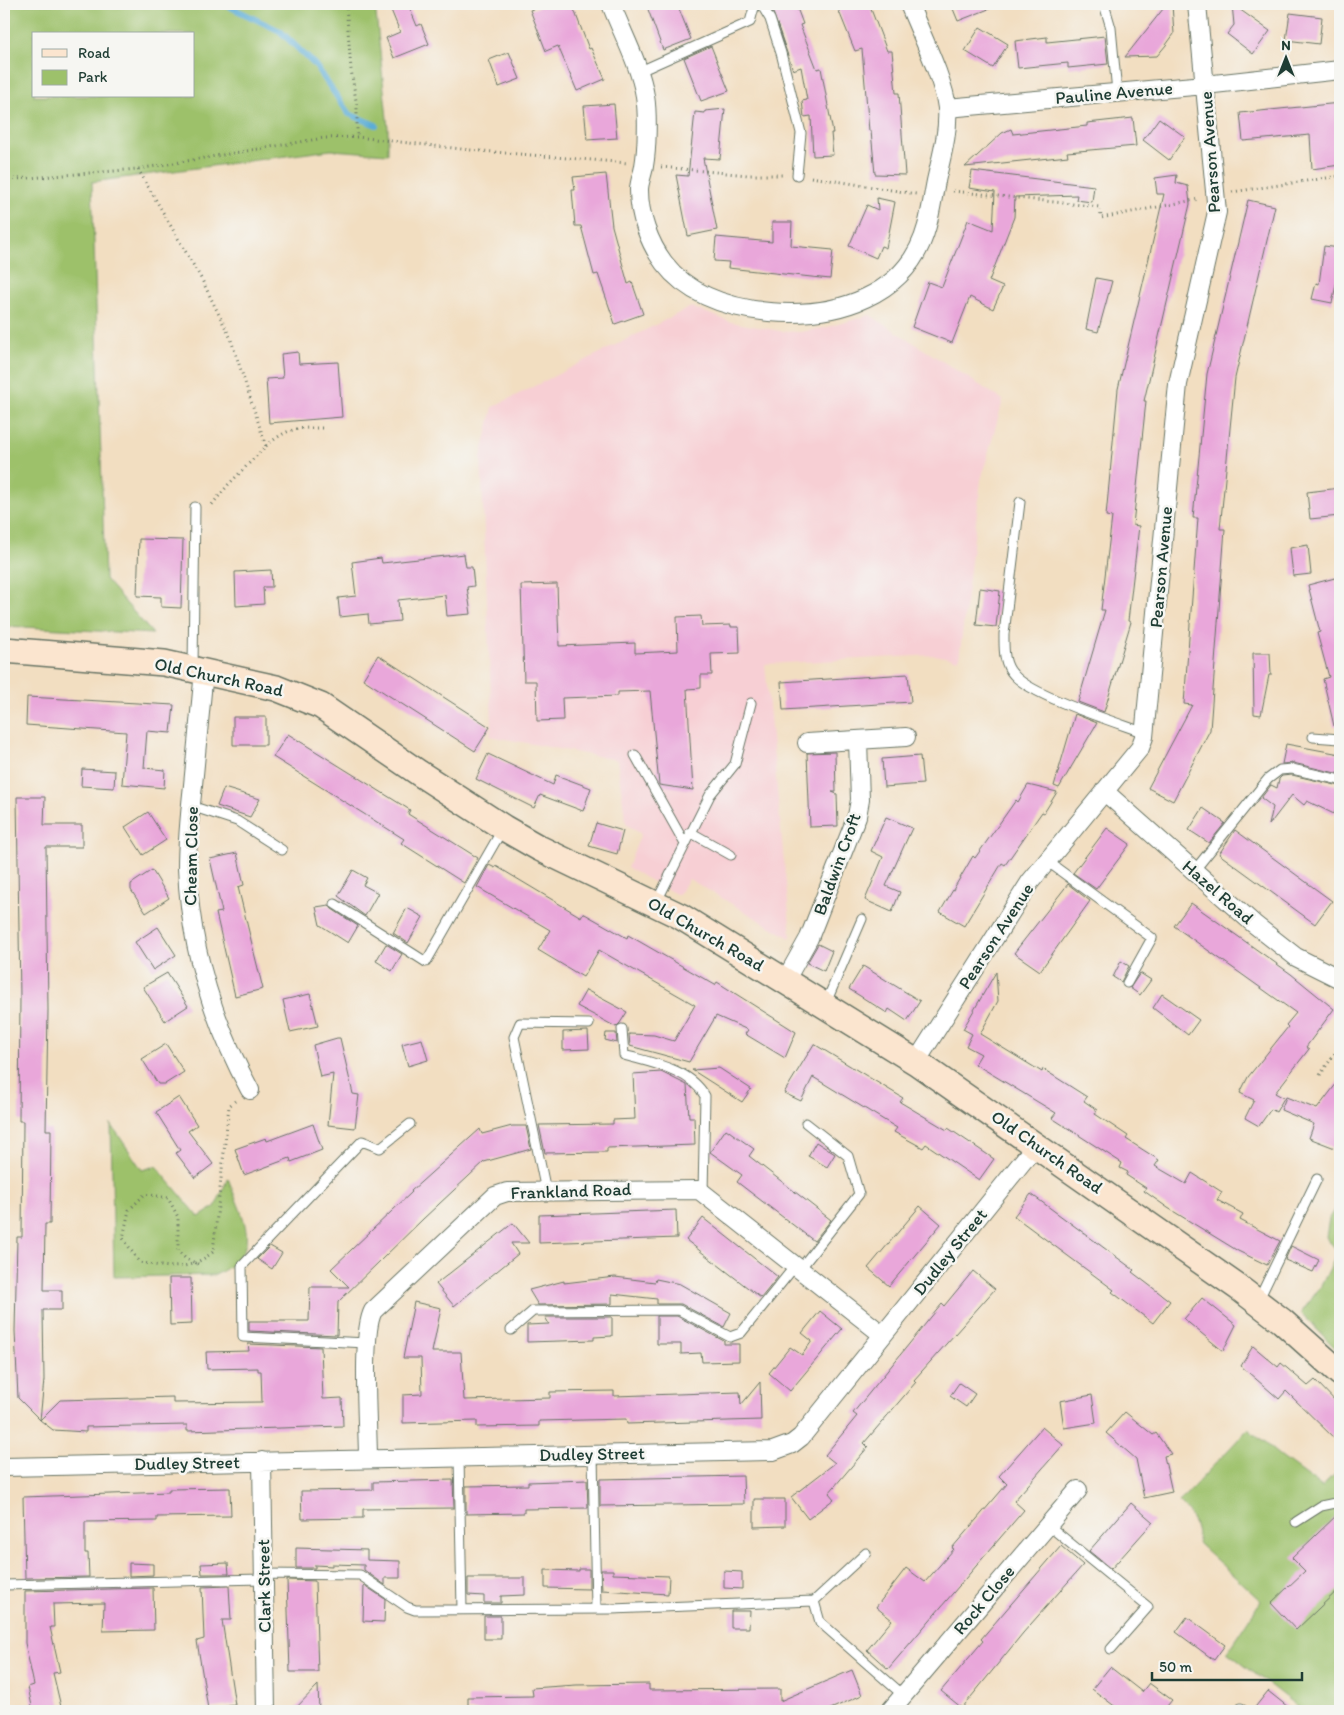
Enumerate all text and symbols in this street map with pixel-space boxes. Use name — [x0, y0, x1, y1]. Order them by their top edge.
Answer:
legend — [32, 32, 195, 98]
north arrow — [1262, 32, 1312, 82]
text: N — [1281, 37, 1291, 54]
text: Road — [78, 44, 111, 62]
text: Park — [78, 68, 108, 86]
street label: Pauline Avenue — [1054, 77, 1174, 109]
street label: Pearson Avenue — [1195, 90, 1225, 214]
street label: Pearson Avenue — [1145, 505, 1177, 629]
street label: Old Church Road — [153, 653, 286, 701]
street label: Cheam Close — [179, 806, 203, 906]
street label: Baldwin Croft — [808, 810, 866, 918]
street label: Hazel Road — [1178, 855, 1258, 929]
street label: Pearson Avenue — [954, 879, 1038, 993]
street label: Old Church Road — [644, 892, 768, 976]
street label: Old Church Road — [987, 1105, 1107, 1199]
street label: Frankland Road — [510, 1178, 632, 1204]
street label: Dudley Street — [908, 1204, 992, 1300]
street label: Dudley Street — [539, 1442, 645, 1466]
street label: Dudley Street — [134, 1451, 240, 1475]
street label: Clark Street — [252, 1539, 276, 1633]
street label: Rock Close — [949, 1561, 1019, 1639]
scale bar — [1152, 1650, 1302, 1682]
text: 50 m — [1159, 1658, 1192, 1676]

